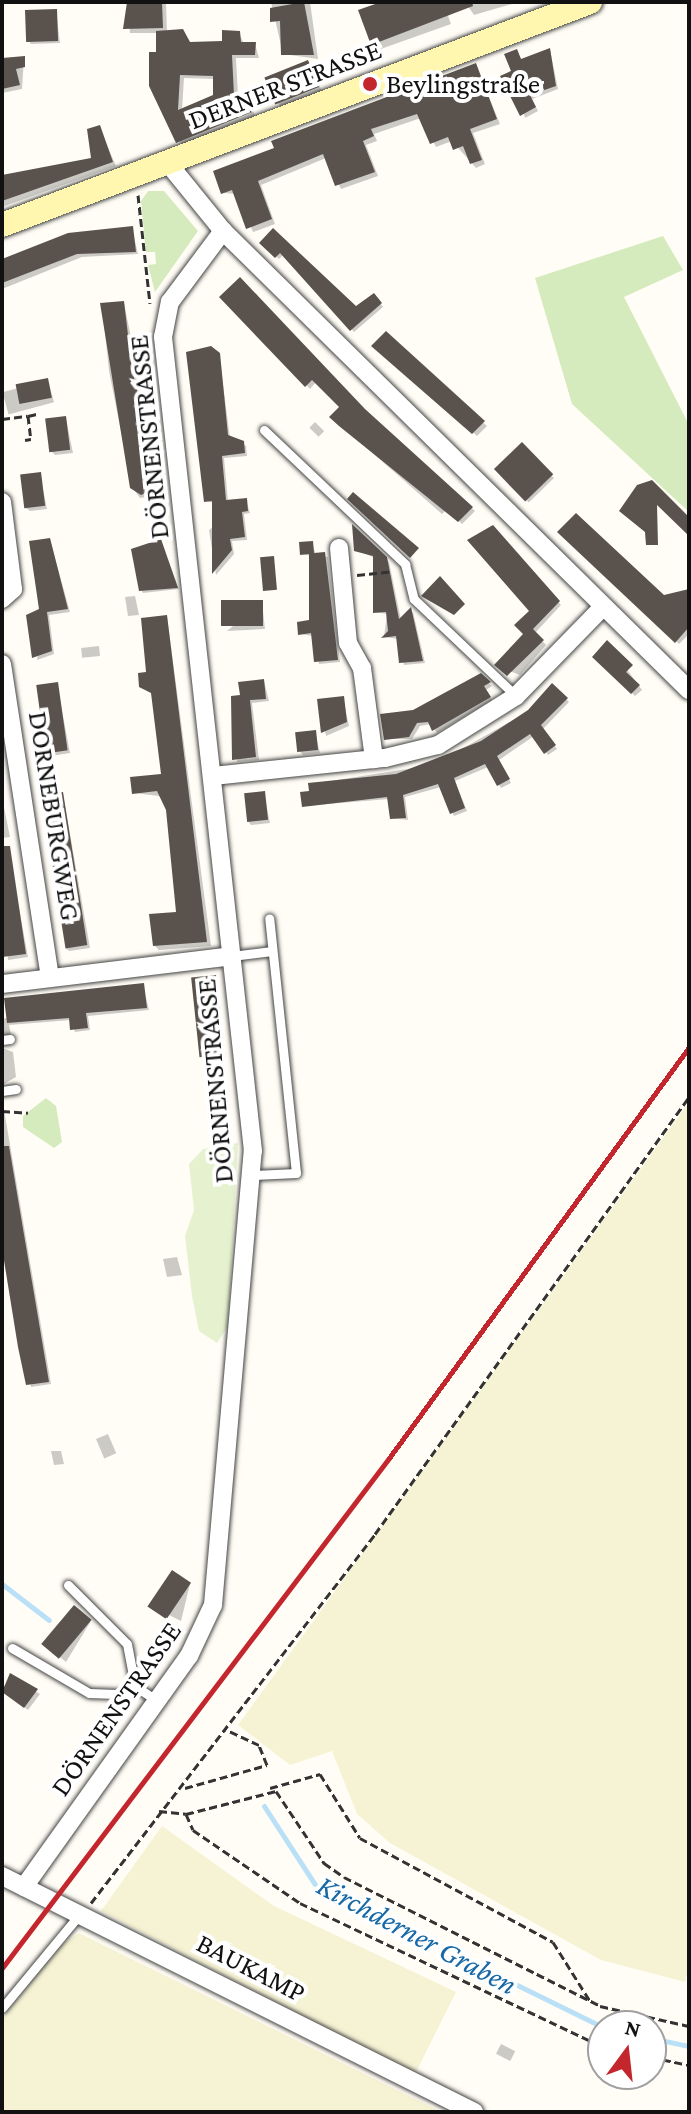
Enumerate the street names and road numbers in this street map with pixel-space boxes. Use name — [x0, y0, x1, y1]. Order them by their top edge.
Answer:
street label: DERNER STRASSE — [184, 33, 386, 137]
street label: DÖRNENSTRASSE — [122, 333, 176, 541]
street label: DORNEBURGWEG — [21, 709, 87, 923]
street label: DÖRNENSTRASSE — [189, 977, 241, 1185]
street label: DÖRNENSTRASSE — [43, 1615, 189, 1803]
street label: BAUKAMP — [191, 1926, 311, 2010]

